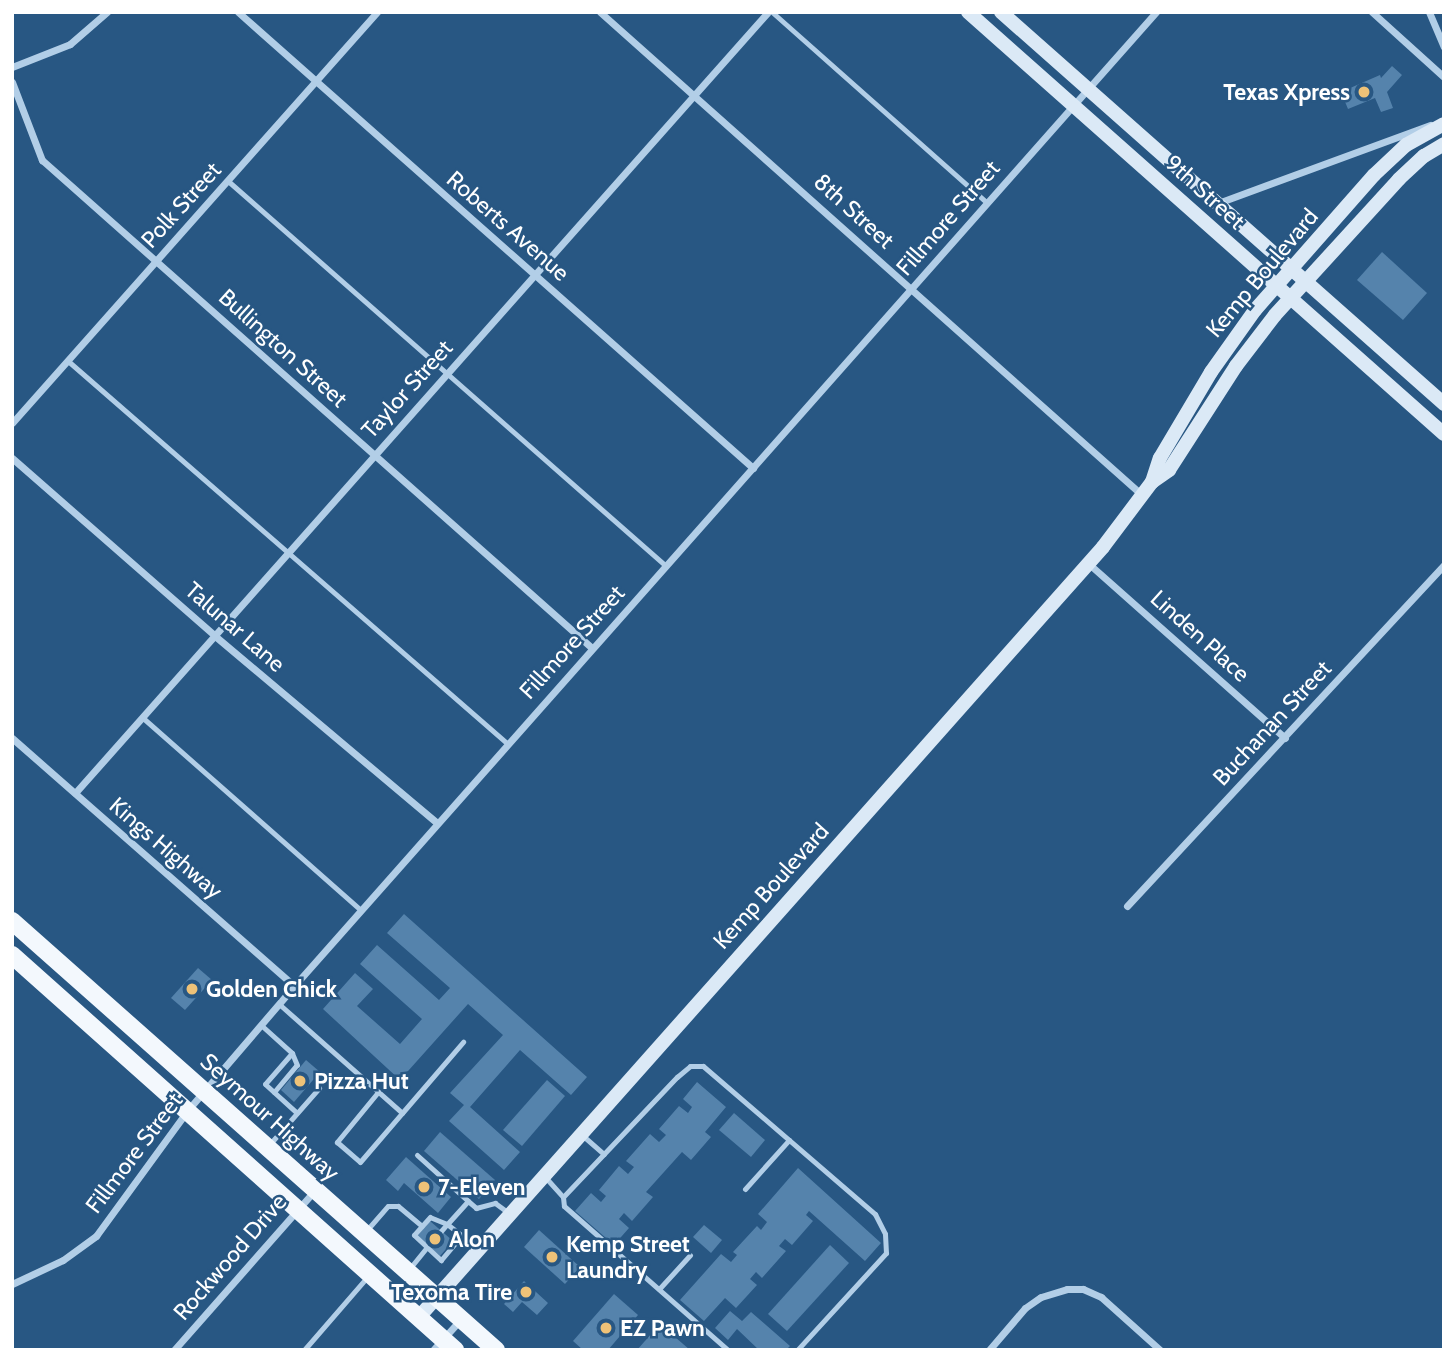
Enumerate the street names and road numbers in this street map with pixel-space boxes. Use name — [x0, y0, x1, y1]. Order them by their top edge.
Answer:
street label: 9th Street — [1160, 149, 1250, 235]
street label: Fillmore Street — [891, 155, 1005, 281]
street label: Polk Street — [135, 157, 227, 253]
street label: Roberts Avenue — [441, 165, 575, 287]
street label: 8th Street — [808, 168, 900, 254]
street label: Kemp Boulevard — [1200, 203, 1324, 343]
street label: Bullington Street — [213, 283, 353, 413]
street label: Taylor Street — [356, 334, 458, 444]
street label: Talunar Lane — [180, 576, 290, 678]
street label: Fillmore Street — [514, 579, 630, 705]
street label: Linden Place — [1145, 584, 1255, 688]
street label: Buchanan Street — [1207, 655, 1337, 791]
street label: Kings Highway — [104, 791, 228, 905]
street label: Kemp Boulevard — [707, 817, 835, 955]
street label: Seymour Highway — [195, 1047, 345, 1187]
street label: Fillmore Street — [80, 1087, 188, 1219]
street label: Rockwood Drive — [168, 1188, 292, 1326]

